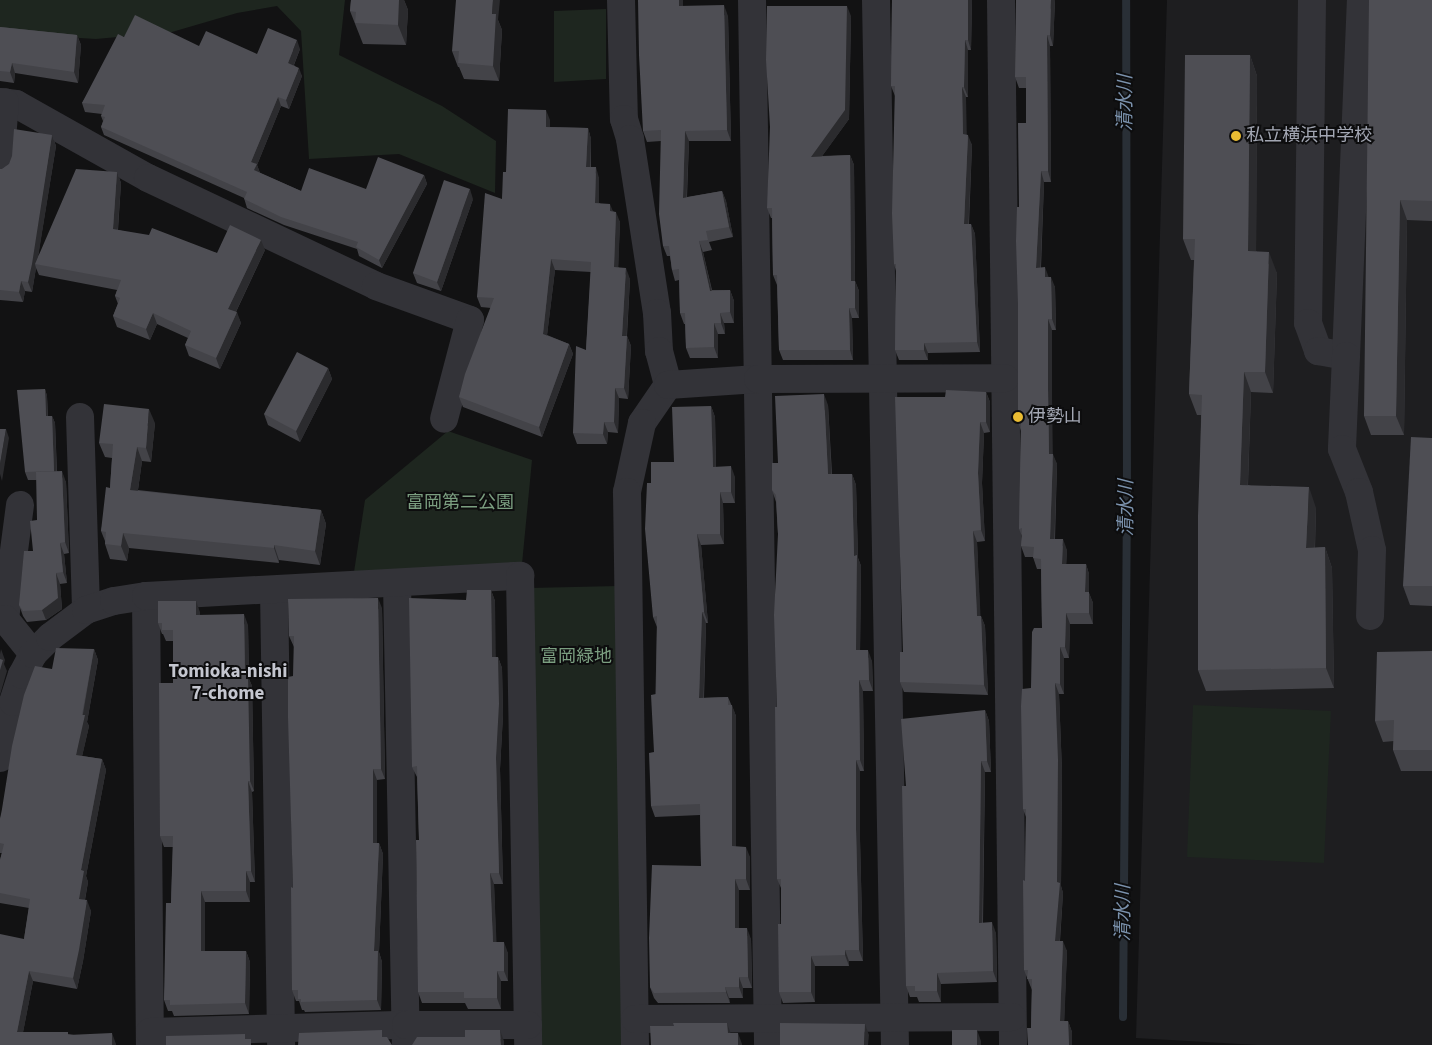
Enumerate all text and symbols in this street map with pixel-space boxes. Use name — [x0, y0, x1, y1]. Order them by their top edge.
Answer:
water label: 清水川 — [1115, 75, 1137, 131]
place label: 私立横浜中学校 — [1246, 125, 1372, 147]
marker: 私立横浜中学校 — [1230, 130, 1242, 142]
place label: 伊勢山 — [1028, 406, 1082, 428]
marker: 伊勢山 — [1012, 411, 1024, 423]
water label: 清水川 — [1116, 480, 1138, 536]
park label: 富岡第二公園 — [406, 492, 514, 514]
park label: 富岡緑地 — [540, 646, 612, 668]
district label: Tomioka-nishi 7-chome — [169, 661, 287, 705]
water label: 清水川 — [1113, 885, 1135, 941]

